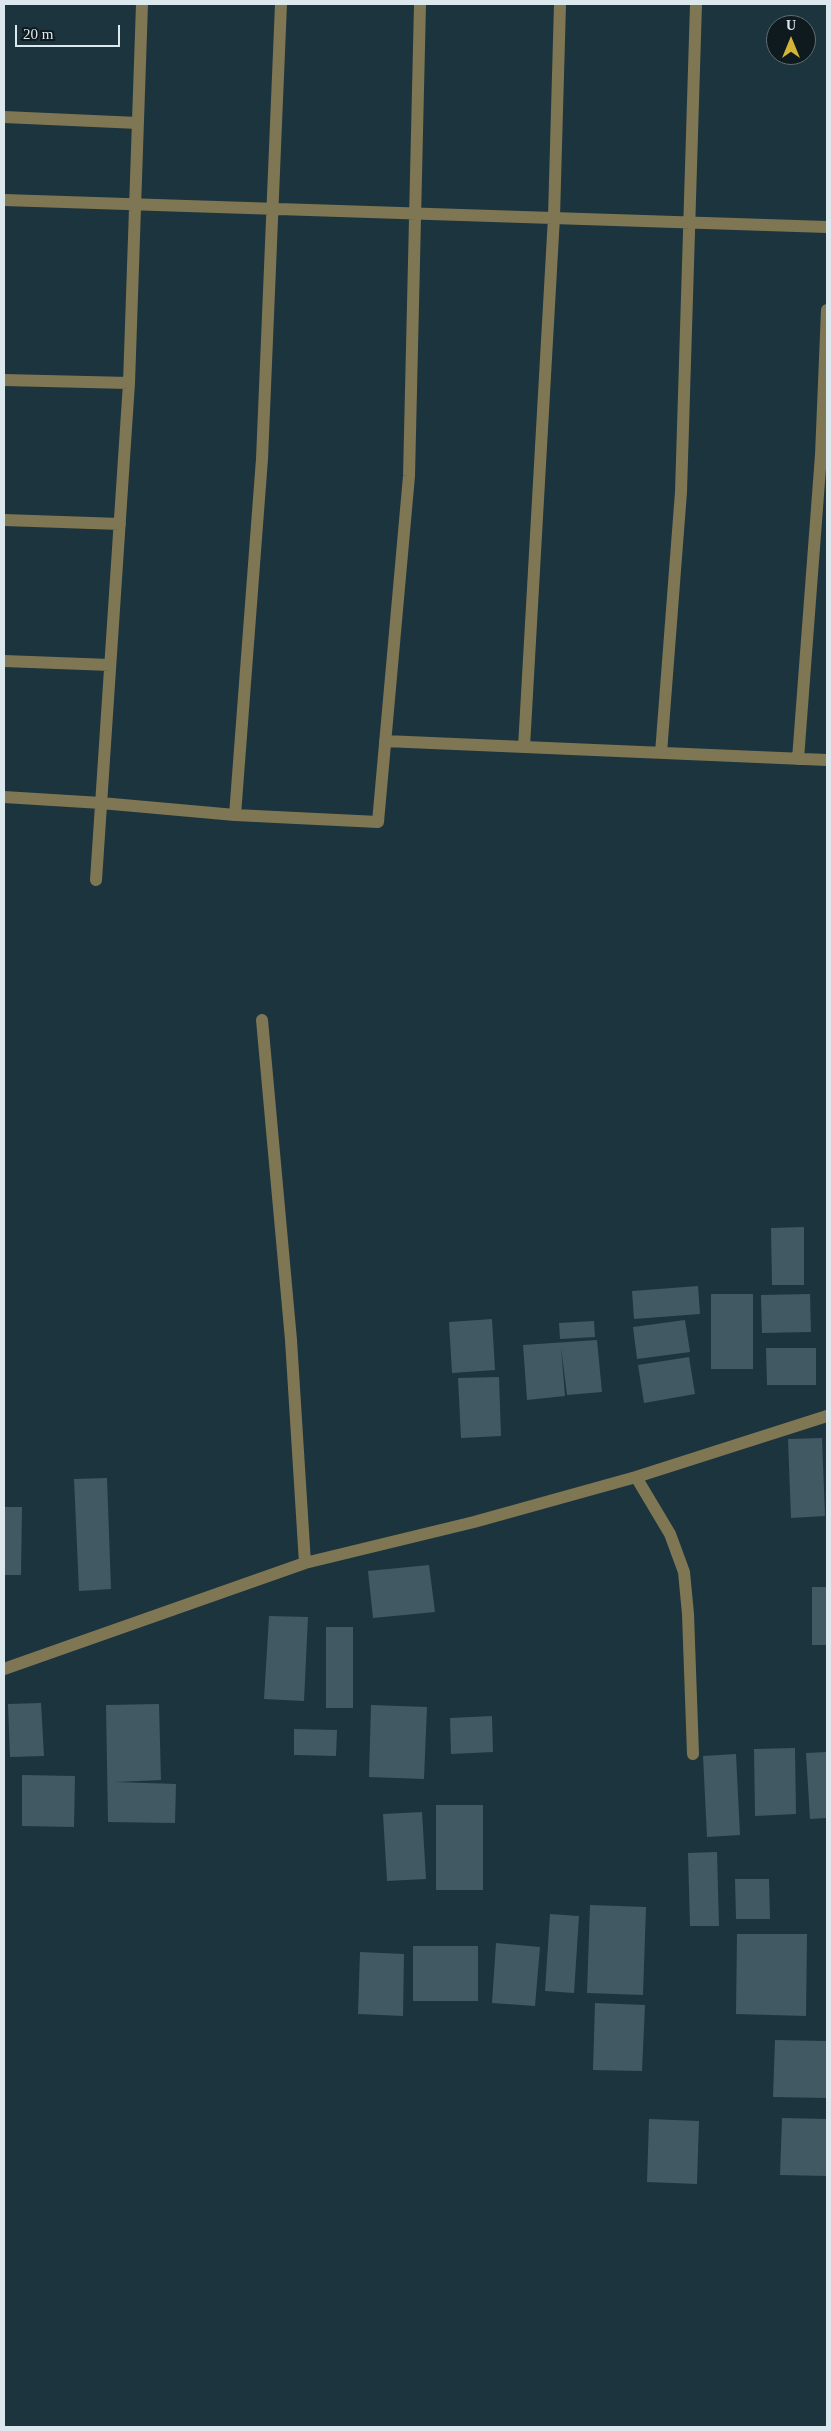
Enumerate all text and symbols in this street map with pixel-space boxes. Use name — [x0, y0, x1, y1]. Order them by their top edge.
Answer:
scale bar — [18, 15, 122, 47]
north arrow — [766, 15, 816, 65]
text: U — [786, 18, 796, 33]
text: 20 m — [23, 26, 53, 42]

